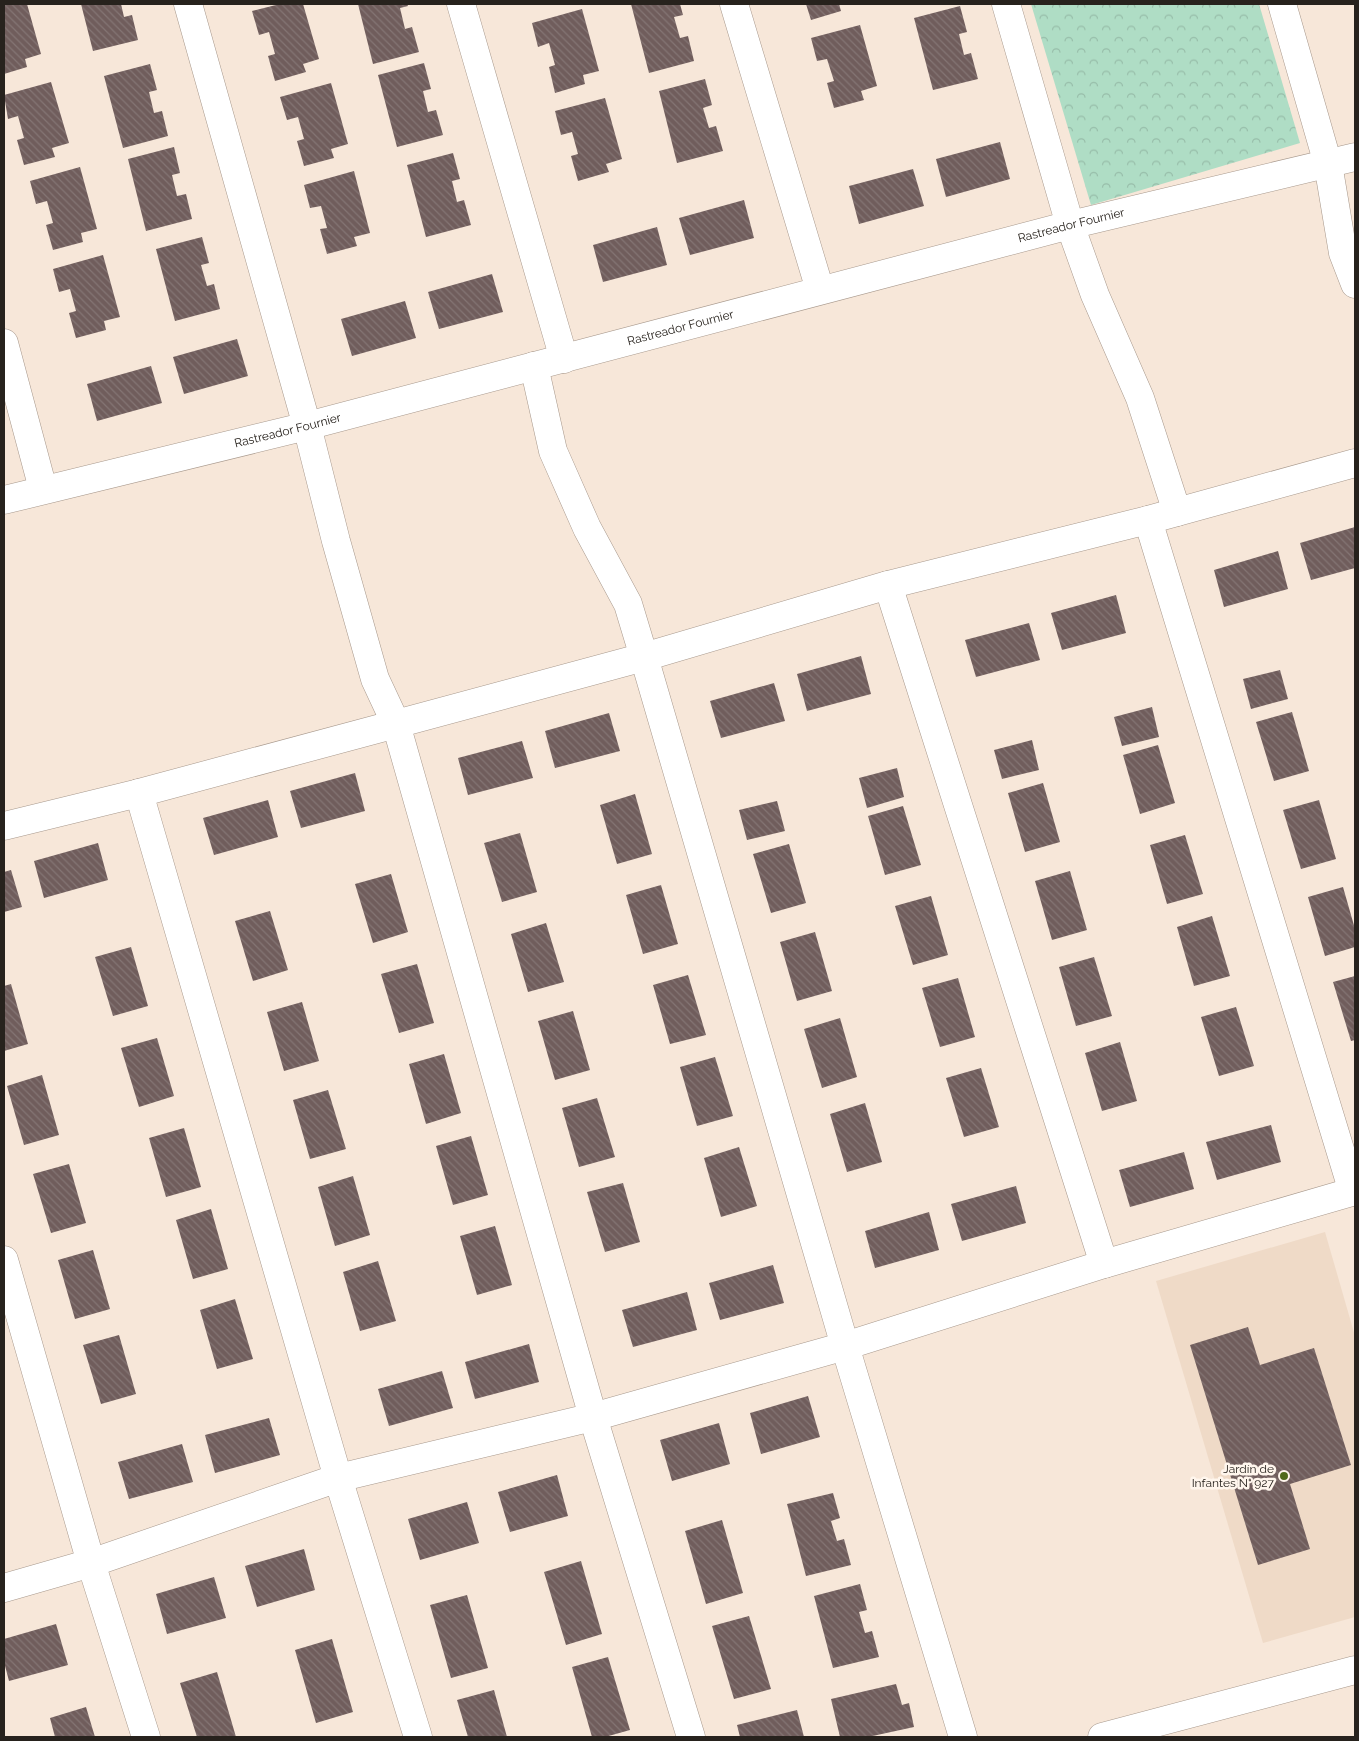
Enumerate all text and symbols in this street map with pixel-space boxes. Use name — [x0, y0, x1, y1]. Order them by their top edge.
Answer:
street label: Rastreador Fournier — [1016, 205, 1127, 245]
street label: Rastreador Fournier — [626, 307, 736, 348]
street label: Rastreador Fournier — [233, 410, 343, 451]
place label: Jardín de Infantes N° 927 — [1192, 1462, 1275, 1490]
marker: Jardín de Infantes N° 927 — [1278, 1470, 1290, 1482]

